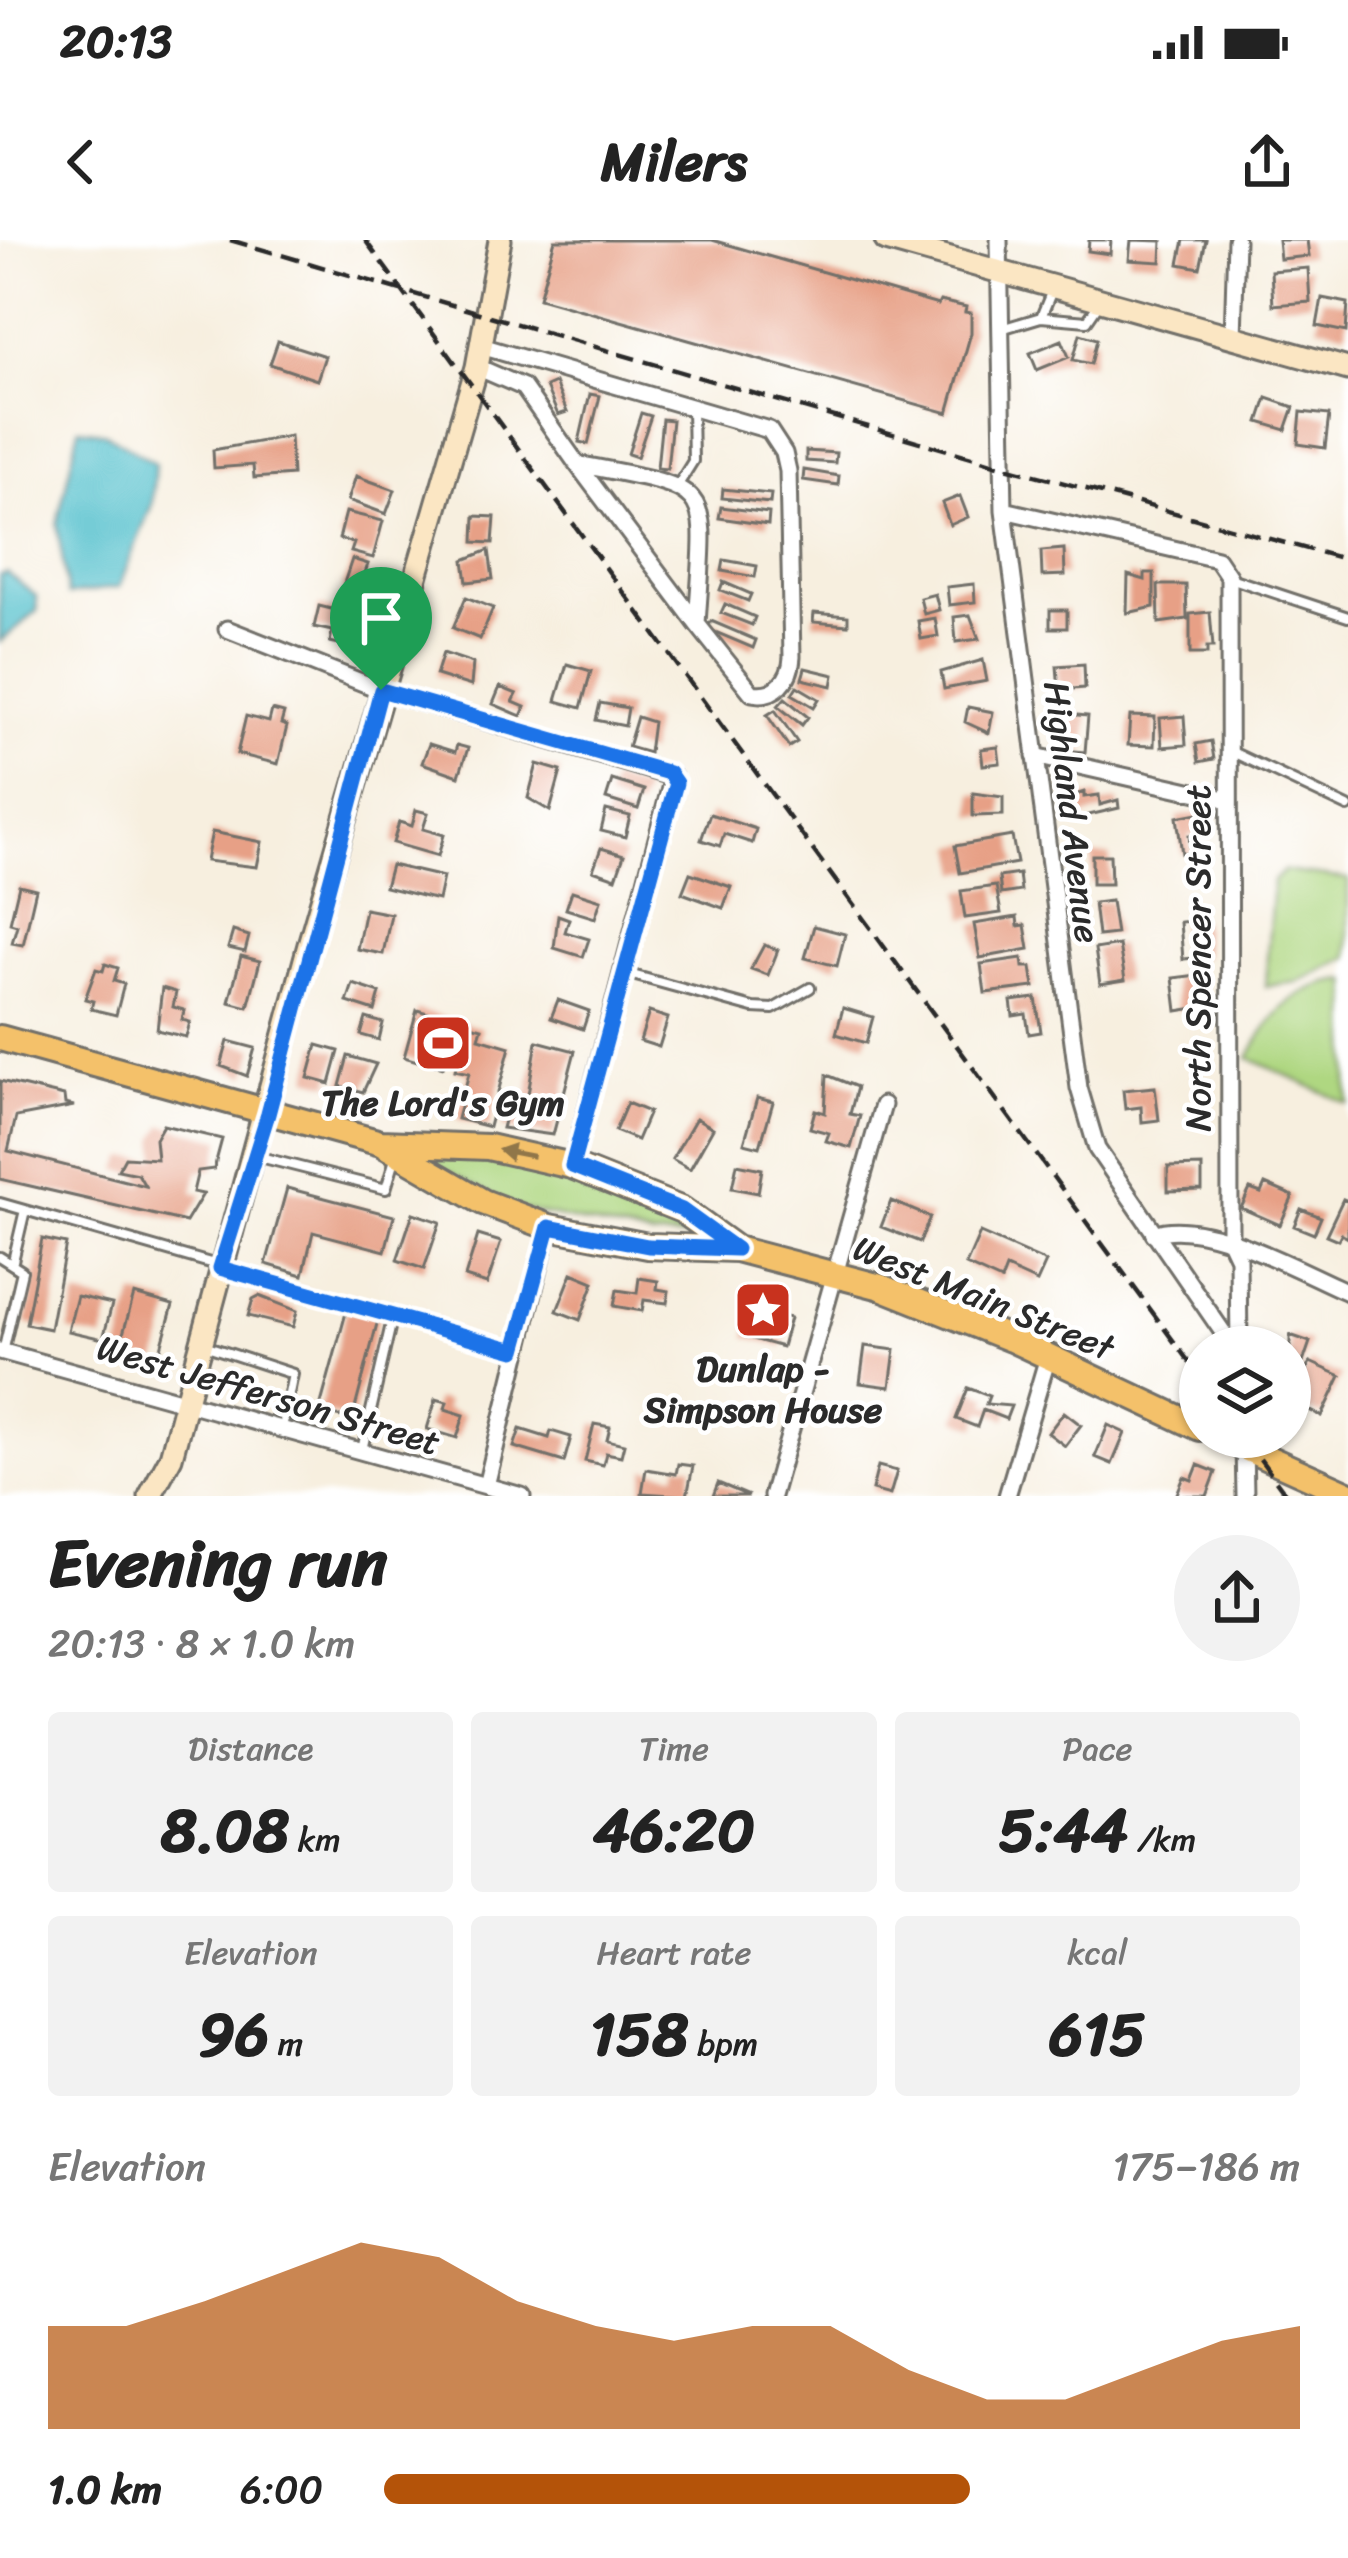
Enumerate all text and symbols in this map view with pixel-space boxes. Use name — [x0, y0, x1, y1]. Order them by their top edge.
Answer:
text: 20:13 — [60, 2, 172, 82]
text: Milers — [601, 114, 747, 210]
icon: back — [48, 129, 114, 195]
icon: share — [1234, 129, 1300, 195]
pin — [330, 567, 432, 690]
icon: arrive — [348, 585, 414, 651]
street label: Highland Avenue — [1024, 677, 1120, 947]
street label: North Spencer Street — [1166, 785, 1230, 1131]
sports icon: The Lord's Gym — [412, 1012, 474, 1074]
place label: The Lord's Gym — [321, 1071, 565, 1135]
one-way arrow — [496, 1143, 534, 1161]
street label: West Main Street — [843, 1216, 1125, 1380]
place icon: Dunlap - Simpson House — [732, 1279, 794, 1341]
street label: West Jefferson Street — [90, 1315, 448, 1475]
map controls — [1179, 1326, 1311, 1458]
button: layers — [1179, 1326, 1311, 1458]
place label: Dunlap - Simpson House — [643, 1337, 883, 1442]
text: Evening run — [48, 1505, 388, 1622]
button: share — [1174, 1535, 1300, 1661]
text: 20:13 · 8 × 1.0 km — [48, 1609, 355, 1678]
text: Distance — [188, 1720, 313, 1778]
text: Time — [639, 1720, 709, 1778]
text: Pace — [1062, 1720, 1132, 1778]
text: 8.08 — [161, 1778, 289, 1884]
text: 46:20 — [593, 1778, 755, 1884]
text: 5:44 — [999, 1778, 1128, 1884]
text: km — [289, 1811, 341, 1869]
text: /km — [1128, 1811, 1196, 1869]
text: Elevation — [184, 1924, 317, 1982]
text: Heart rate — [597, 1924, 751, 1982]
text: kcal — [1067, 1924, 1127, 1982]
text: 96 — [198, 1982, 269, 2088]
text: 158 — [590, 1982, 689, 2088]
text: 615 — [1049, 1982, 1146, 2088]
text: m — [269, 2015, 303, 2073]
text: bpm — [689, 2015, 758, 2073]
text: Elevation — [48, 2132, 206, 2201]
text: 175–186 m — [1113, 2132, 1300, 2201]
text: 1.0 km — [48, 2455, 162, 2524]
text: 6:00 — [240, 2455, 323, 2524]

